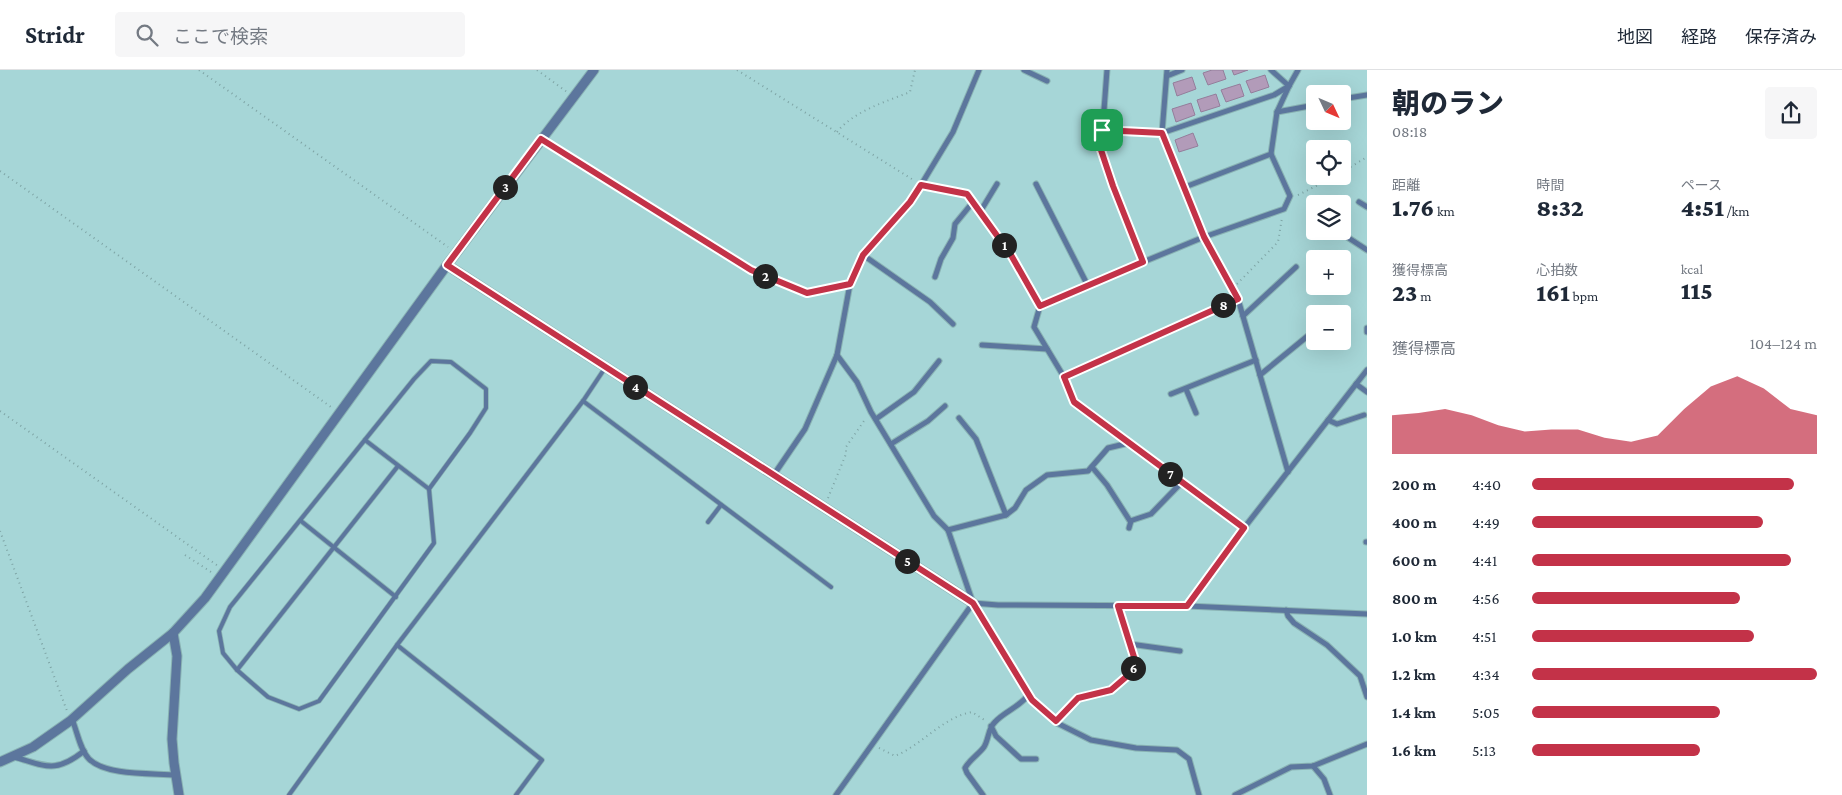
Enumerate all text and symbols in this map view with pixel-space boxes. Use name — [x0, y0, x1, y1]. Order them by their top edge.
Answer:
search box — [115, 12, 465, 57]
text: Stridr — [25, 21, 85, 48]
icon: search — [133, 21, 161, 49]
text: ここで検索 — [173, 26, 268, 47]
text: 地図 — [1617, 27, 1653, 47]
text: 経路 — [1681, 27, 1717, 47]
text: 保存済み — [1745, 27, 1817, 47]
north arrow — [1306, 85, 1351, 130]
map controls — [1306, 85, 1351, 350]
button: share — [1765, 87, 1817, 139]
text: 朝のラン — [1392, 88, 1504, 119]
pin — [1081, 109, 1123, 151]
icon: arrive — [1088, 116, 1116, 144]
text: 08:18 — [1392, 123, 1427, 140]
button: locate — [1306, 140, 1351, 185]
pin: 3 — [492, 174, 518, 200]
text: 距離 — [1392, 177, 1420, 193]
text: 時間 — [1536, 177, 1564, 193]
text: ペース — [1681, 177, 1722, 193]
text: 3 — [502, 179, 509, 195]
text: 1.76 — [1392, 194, 1434, 221]
text: 8:32 — [1536, 194, 1584, 221]
text: 4:51 — [1681, 194, 1724, 221]
button: layers — [1306, 195, 1351, 240]
text: km — [1434, 203, 1455, 219]
text: /km — [1724, 203, 1750, 219]
pin: 1 — [992, 232, 1016, 258]
text: 1 — [1002, 237, 1007, 253]
button: + — [1306, 250, 1351, 295]
text: kcal — [1681, 261, 1703, 277]
text: 獲得標高 — [1392, 262, 1448, 278]
text: 心拍数 — [1536, 262, 1578, 278]
pin: 2 — [752, 264, 778, 288]
text: 2 — [762, 268, 769, 284]
text: 115 — [1681, 277, 1713, 304]
text: 23 — [1392, 279, 1418, 306]
text: 161 — [1536, 279, 1570, 306]
text: m — [1418, 288, 1431, 304]
text: bpm — [1570, 288, 1598, 304]
pin: 8 — [1210, 292, 1236, 318]
text: 8 — [1219, 297, 1228, 313]
button: − — [1306, 305, 1351, 350]
text: 104–124 m — [1750, 335, 1817, 352]
text: 獲得標高 — [1392, 340, 1456, 357]
pin: 4 — [622, 374, 648, 400]
text: 4 — [632, 379, 639, 395]
pin: 7 — [1158, 462, 1182, 486]
text: 7 — [1167, 466, 1174, 482]
text: 200 m — [1392, 476, 1436, 493]
text: 4:40 — [1472, 476, 1501, 493]
text: 400 m — [1392, 514, 1437, 531]
text: 4:49 — [1472, 514, 1500, 531]
pin: 5 — [894, 548, 920, 574]
text: 600 m — [1392, 552, 1437, 569]
text: 4:41 — [1472, 552, 1497, 569]
text: 5 — [904, 553, 911, 569]
text: 800 m — [1392, 590, 1437, 607]
text: 4:56 — [1472, 590, 1500, 607]
text: 1.0 km — [1392, 628, 1437, 645]
text: 4:51 — [1472, 628, 1497, 645]
pin: 6 — [1120, 656, 1146, 680]
text: 6 — [1130, 660, 1137, 676]
text: 1.2 km — [1392, 666, 1436, 683]
text: 4:34 — [1472, 666, 1500, 683]
text: 1.4 km — [1392, 704, 1436, 721]
text: 5:05 — [1472, 704, 1500, 721]
text: 1.6 km — [1392, 742, 1436, 759]
text: 5:13 — [1472, 742, 1496, 759]

